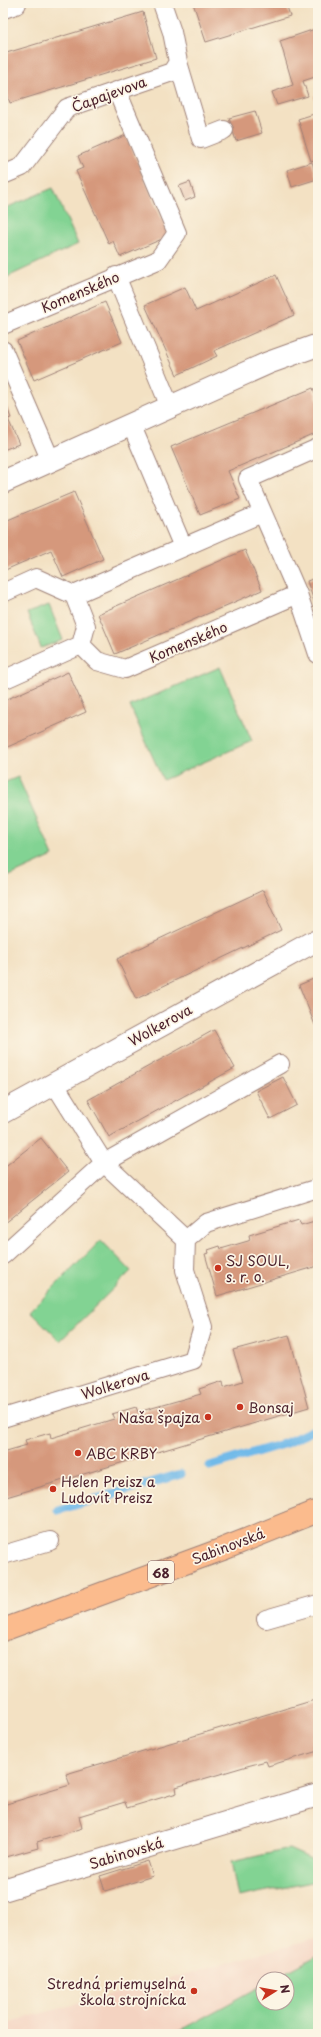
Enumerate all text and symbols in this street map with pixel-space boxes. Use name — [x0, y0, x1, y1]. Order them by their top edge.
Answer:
street label: Čapajevova — [69, 71, 150, 117]
street label: Komenského — [38, 266, 123, 318]
street label: Komenského — [146, 616, 231, 668]
street label: Wolkerova — [124, 999, 196, 1051]
place label: SJ SOUL, s. r. o. — [226, 1250, 290, 1287]
marker: SJ SOUL, s. r. o. — [213, 1263, 223, 1273]
street label: Wolkerova — [78, 1364, 152, 1404]
place label: Bonsaj — [248, 1397, 294, 1418]
marker: Bonsaj — [235, 1402, 245, 1412]
place label: Naša špajza — [118, 1407, 200, 1428]
marker: Naša špajza — [203, 1412, 213, 1422]
place label: ABC KRBY — [86, 1443, 158, 1464]
marker: ABC KRBY — [73, 1448, 83, 1458]
place label: Helen Preisz a Ludovít Preisz — [61, 1471, 156, 1508]
marker: Helen Preisz a Ludovít Preisz — [48, 1484, 58, 1494]
street label: Sabinovská — [188, 1522, 268, 1570]
road number: 68 — [148, 1561, 174, 1583]
street label: Sabinovská — [86, 1832, 166, 1874]
north arrow — [255, 1971, 295, 2011]
place label: Stredná priemyselná škola strojnícka — [47, 1973, 186, 2010]
text: N — [276, 1983, 295, 1995]
marker: Stredná priemyselná škola strojnícka — [189, 1986, 199, 1996]

